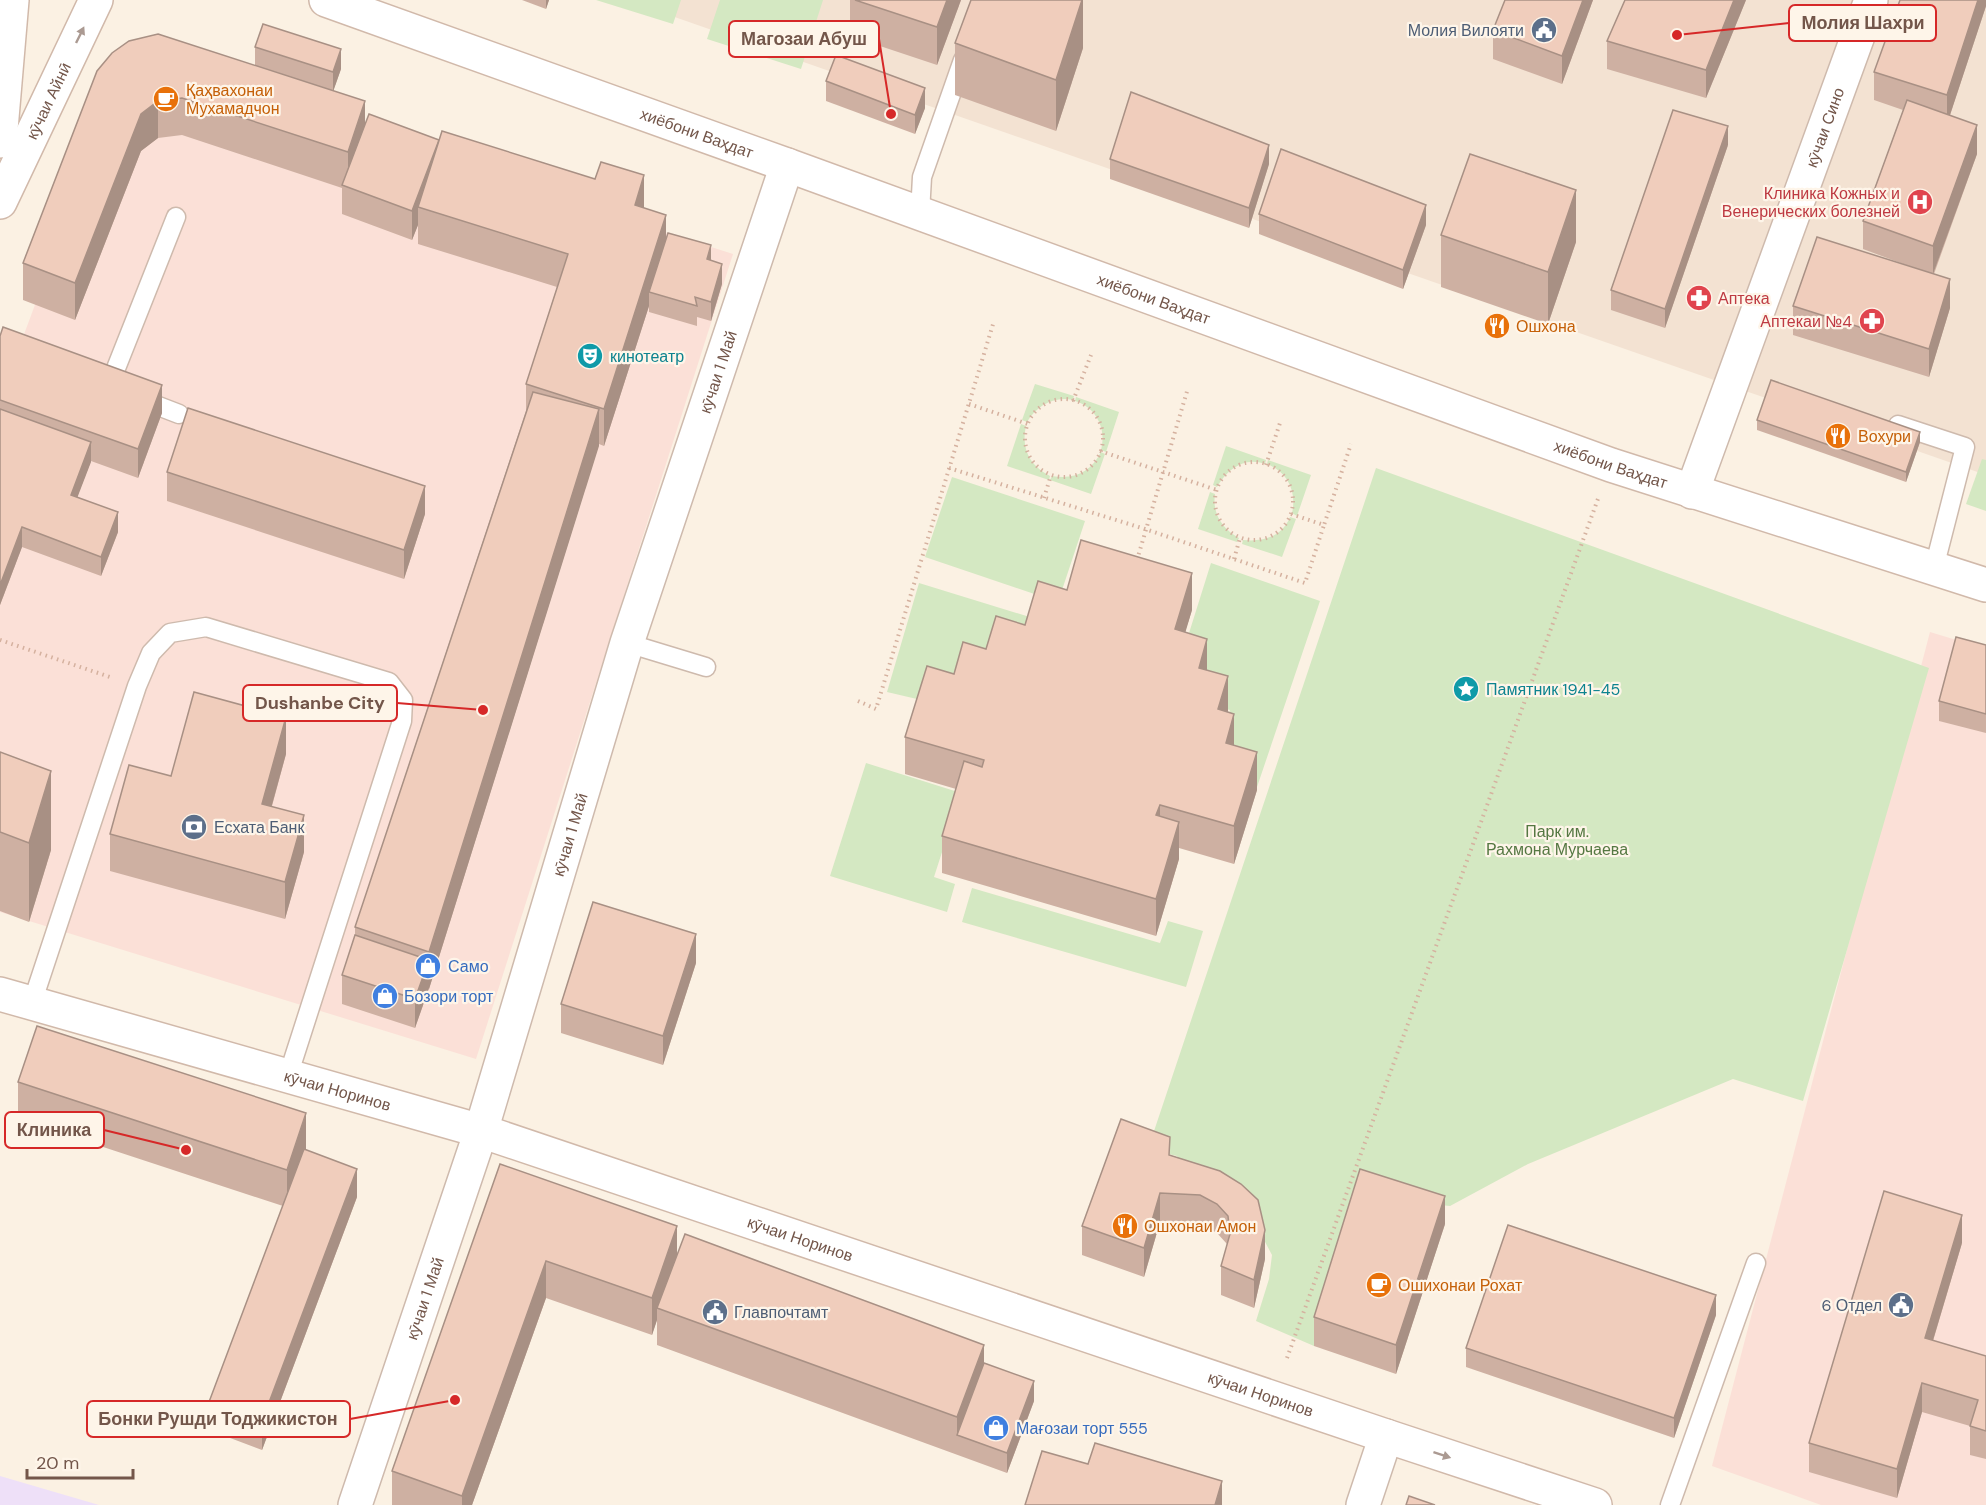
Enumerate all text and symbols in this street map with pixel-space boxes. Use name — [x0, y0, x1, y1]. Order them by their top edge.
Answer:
callout: Молия Шахри — [1789, 5, 1936, 41]
text: Молия Шахри — [1802, 11, 1924, 35]
public building icon: Молия Вилояти — [1529, 15, 1559, 45]
place label: Молия Вилояти — [1408, 20, 1524, 41]
callout: Магозаи Абуш — [729, 21, 879, 57]
one-way arrow — [75, 27, 84, 44]
text: Магозаи Абуш — [741, 27, 867, 51]
street label: кӯчаи Айнӣ — [21, 59, 75, 143]
place label: Қаҳвахонаи Мухамадчон — [186, 80, 280, 119]
cafe icon: Қаҳвахонаи Мухамадчон — [151, 84, 181, 114]
street label: кӯчаи Сино — [1800, 84, 1849, 170]
street label: хиёбони Ваҳдат — [638, 103, 757, 163]
place label: Клиника Кожных и Венерических болезней — [1722, 183, 1900, 222]
hospital icon: Клиника Кожных и Венерических болезней — [1905, 187, 1935, 217]
street label: хиёбони Ваҳдат — [1094, 268, 1214, 329]
pharmacy icon: Аптека — [1684, 283, 1714, 313]
place label: Аптека — [1718, 288, 1770, 309]
pharmacy icon: Аптекаи №4 — [1857, 306, 1887, 336]
restaurant icon: Ошхона — [1482, 311, 1512, 341]
place label: Аптекаи №4 — [1760, 311, 1852, 332]
place label: Ошхона — [1516, 316, 1576, 337]
street label: кӯчаи 1 Май — [694, 328, 741, 416]
theatre icon: кинотеатр — [575, 341, 605, 371]
place label: кинотеатр — [610, 346, 684, 367]
restaurant icon: Вохури — [1823, 421, 1853, 451]
place label: Вохури — [1858, 426, 1911, 447]
street label: хиёбони Ваҳдат — [1551, 435, 1671, 493]
place icon: Памятник 1941-45 — [1451, 674, 1481, 704]
place label: Памятник 1941-45 — [1486, 679, 1620, 700]
callout: Dushanbe City — [243, 685, 397, 721]
text: Dushanbe City — [255, 691, 385, 715]
street label: кӯчаи 1 Май — [547, 790, 592, 879]
bank icon: Есхата Банк — [179, 812, 209, 842]
place label: Есхата Банк — [214, 817, 305, 838]
park label: Парк им. Рахмона Мурчаева — [1486, 821, 1628, 860]
shop icon: Само — [413, 951, 443, 981]
place label: Само — [448, 956, 489, 977]
shop icon: Бозори торт — [370, 981, 400, 1011]
place label: Бозори торт — [404, 986, 494, 1007]
street label: кӯчаи Норинов — [282, 1065, 393, 1115]
callout: Клиника — [5, 1112, 104, 1148]
text: Клиника — [17, 1118, 92, 1142]
street label: кӯчаи Норинов — [745, 1211, 856, 1266]
restaurant icon: Ошхонаи Амон — [1110, 1211, 1140, 1241]
place label: Ошхонаи Амон — [1144, 1216, 1256, 1237]
street label: кӯчаи 1 Май — [401, 1254, 448, 1343]
cafe icon: Ошихонаи Рохат — [1364, 1270, 1394, 1300]
place label: Ошихонаи Рохат — [1398, 1275, 1523, 1296]
public building icon: 6 Отдел — [1886, 1290, 1916, 1320]
place label: 6 Отдел — [1821, 1295, 1882, 1316]
public building icon: Главпочтамт — [700, 1297, 730, 1327]
place label: Главпочтамт — [734, 1302, 829, 1323]
street label: кӯчаи Норинов — [1205, 1366, 1316, 1421]
callout: Бонки Рушди Тоджикистон — [87, 1401, 350, 1437]
text: Бонки Рушди Тоджикистон — [98, 1407, 338, 1431]
shop icon: Мағозаи торт 555 — [981, 1413, 1011, 1443]
place label: Мағозаи торт 555 — [1016, 1418, 1148, 1439]
scale bar — [27, 1442, 134, 1480]
one-way arrow — [1433, 1450, 1451, 1460]
text: 20 m — [36, 1451, 79, 1475]

